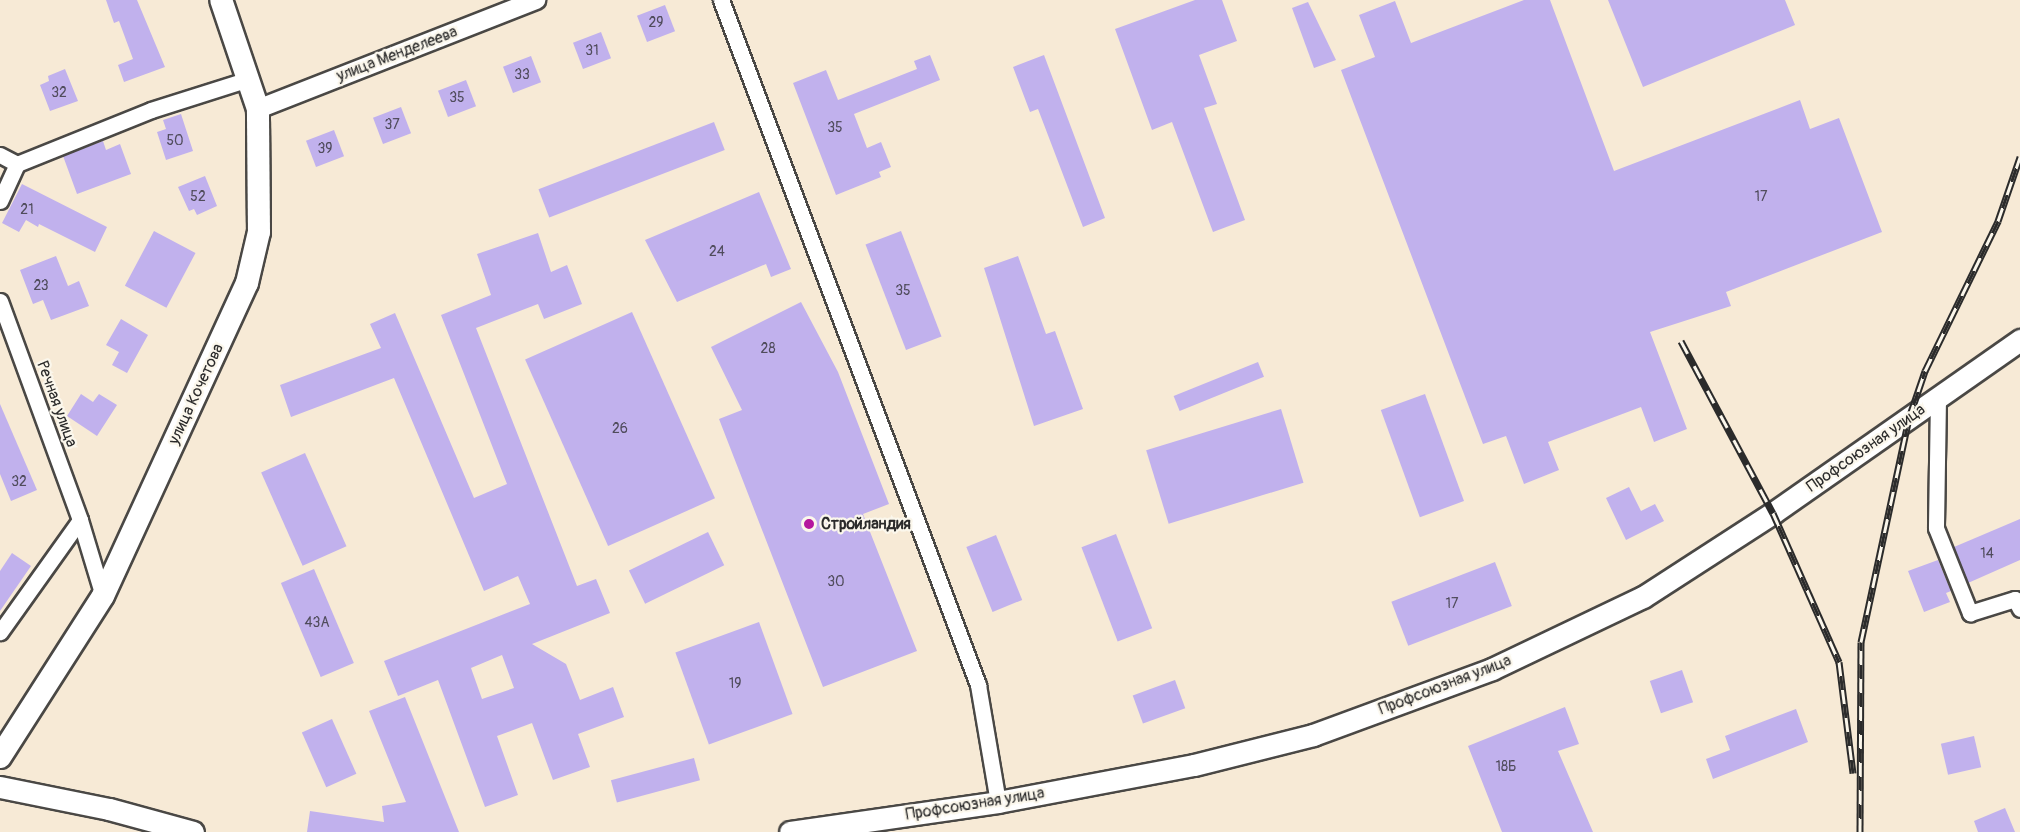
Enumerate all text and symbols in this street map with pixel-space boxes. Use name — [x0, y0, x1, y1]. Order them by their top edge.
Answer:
house number: 29 — [648, 15, 664, 31]
street label: улица Менделеева — [334, 22, 460, 86]
house number: 31 — [585, 43, 599, 59]
house number: 33 — [514, 67, 530, 83]
house number: 32 — [51, 85, 67, 101]
house number: 35 — [449, 90, 465, 106]
house number: 37 — [384, 117, 400, 133]
house number: 35 — [827, 120, 843, 136]
house number: 50 — [166, 133, 184, 149]
house number: 39 — [317, 141, 333, 157]
house number: 52 — [190, 189, 206, 205]
house number: 17 — [1755, 189, 1767, 205]
house number: 21 — [20, 202, 34, 218]
house number: 24 — [709, 244, 725, 260]
house number: 23 — [33, 278, 49, 294]
house number: 35 — [895, 283, 911, 299]
street label: улица Кочетова — [164, 341, 228, 447]
house number: 28 — [761, 341, 775, 357]
street label: Речная улица — [33, 358, 81, 450]
street label: Профсоюзная улица — [1803, 400, 1929, 496]
house number: 26 — [612, 421, 628, 437]
house number: 32 — [11, 474, 27, 490]
place label: Стройландия — [821, 514, 911, 534]
marker: Стройландия — [802, 517, 816, 531]
house number: 14 — [1980, 546, 1994, 562]
house number: 30 — [827, 574, 845, 590]
house number: 17 — [1446, 596, 1458, 612]
house number: 43А — [304, 615, 330, 631]
street label: Профсоюзная улица — [1376, 651, 1514, 719]
house number: 19 — [729, 676, 741, 692]
house number: 18Б — [1496, 759, 1516, 775]
street label: Профсоюзная улица — [904, 784, 1046, 824]

